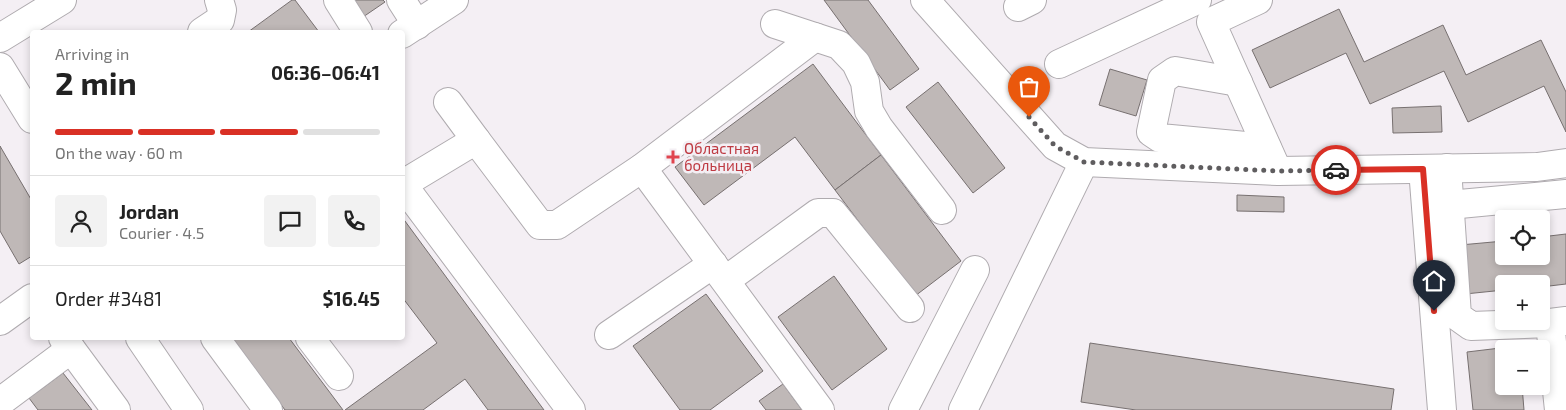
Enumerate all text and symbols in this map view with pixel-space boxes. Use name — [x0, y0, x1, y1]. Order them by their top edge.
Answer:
text: Arriving in — [55, 44, 129, 63]
text: 06:36–06:41 — [271, 61, 380, 84]
text: 2 min — [55, 63, 137, 101]
pin — [1008, 66, 1050, 117]
icon: bag — [1015, 73, 1043, 101]
place label: Областная больница — [684, 139, 759, 174]
text: On the way · 60 m — [55, 143, 183, 162]
courier — [1311, 145, 1361, 195]
marker: Областная больница — [666, 150, 680, 164]
icon: car — [1322, 156, 1350, 184]
button: person — [55, 195, 107, 247]
button: chat — [264, 195, 316, 247]
button: phone — [328, 195, 380, 247]
text: Jordan — [119, 200, 179, 223]
map controls — [1495, 210, 1550, 395]
button: locate — [1495, 210, 1550, 265]
text: Courier · 4.5 — [119, 223, 204, 242]
pin — [1413, 260, 1455, 311]
icon: home — [1420, 267, 1448, 295]
button: + — [1495, 275, 1550, 330]
text: Order #3481 — [55, 287, 162, 310]
text: $16.45 — [322, 287, 380, 310]
button: − — [1495, 340, 1550, 395]

